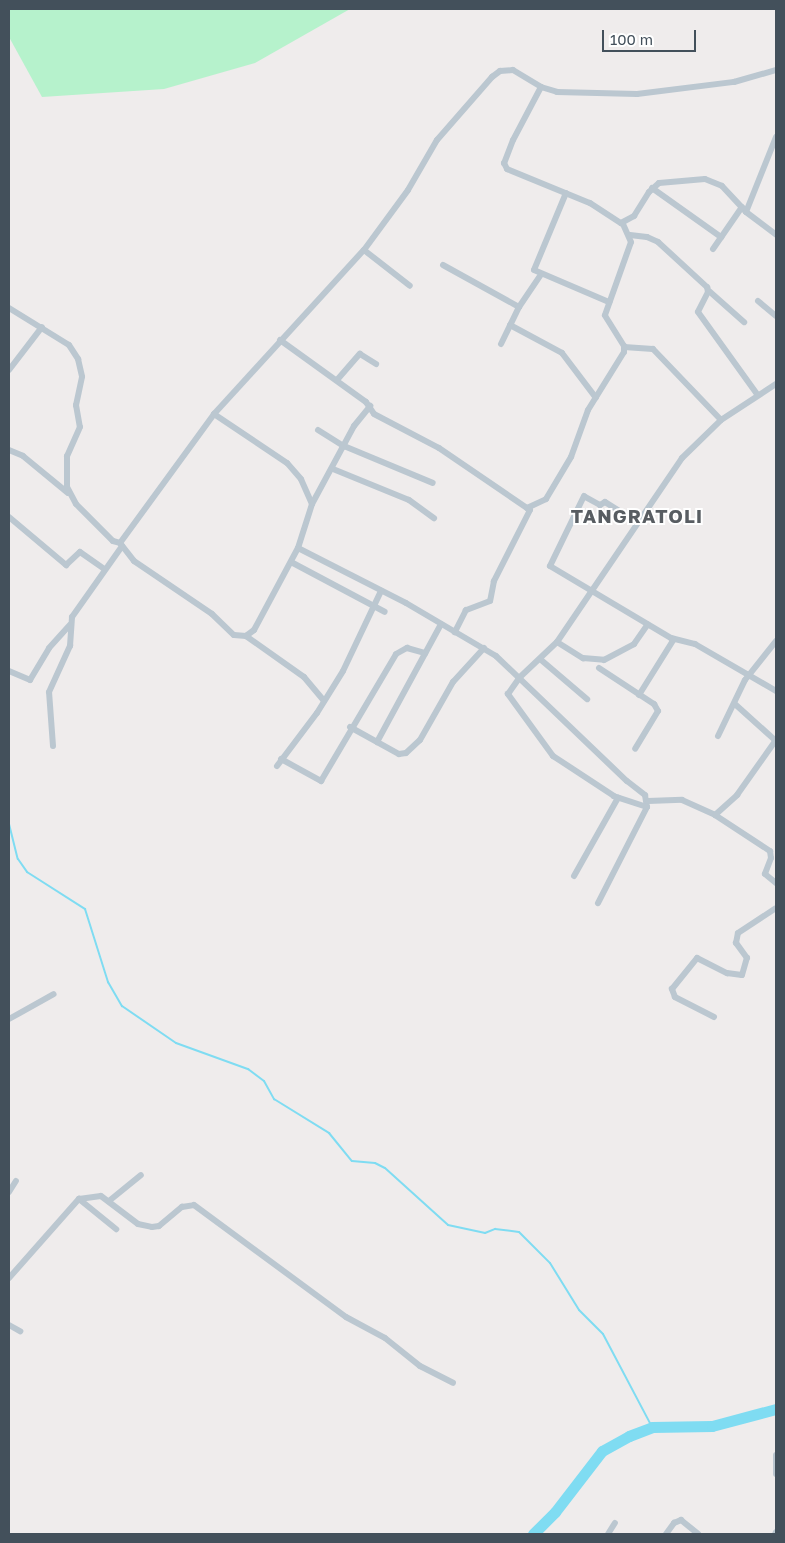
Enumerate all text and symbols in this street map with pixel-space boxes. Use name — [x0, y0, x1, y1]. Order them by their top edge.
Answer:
scale bar — [605, 20, 699, 52]
text: 100 m — [610, 30, 653, 48]
district label: TANGRATOLI — [570, 505, 704, 527]

